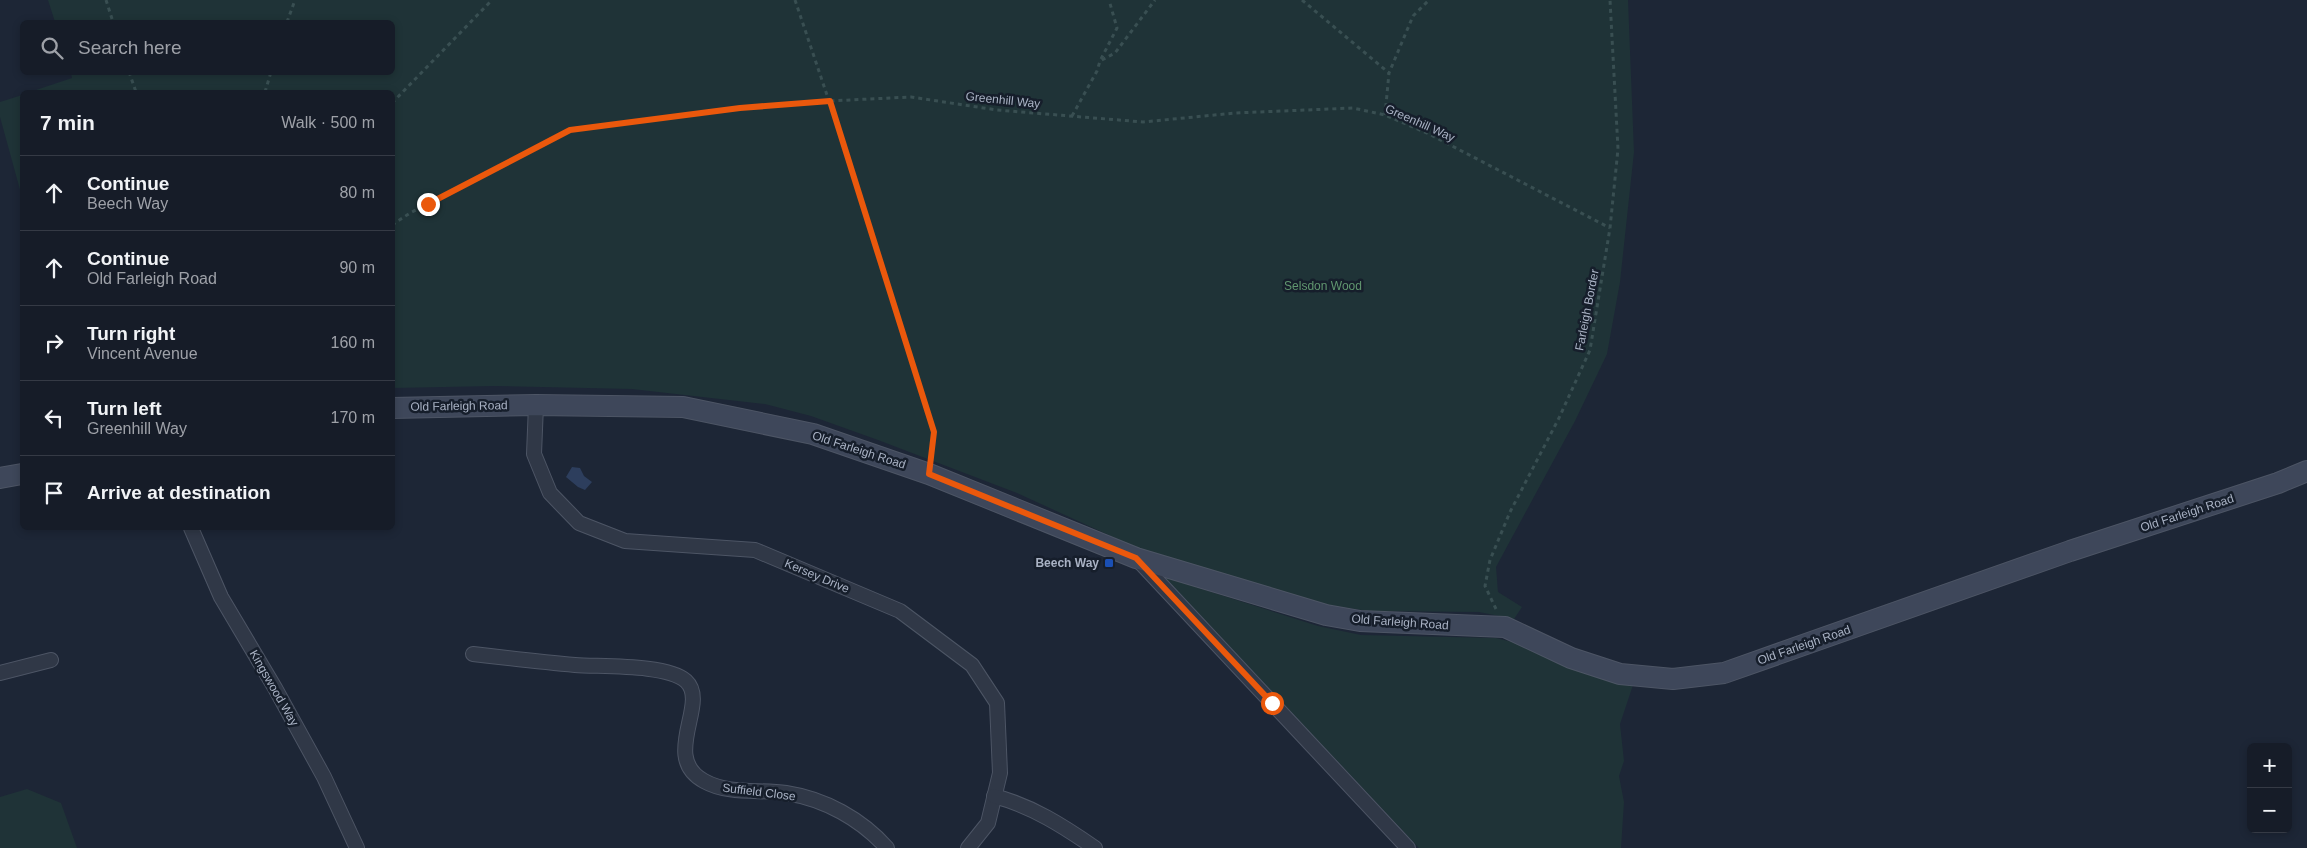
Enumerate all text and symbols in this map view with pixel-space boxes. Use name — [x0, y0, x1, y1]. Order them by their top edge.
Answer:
search box — [20, 20, 395, 75]
icon: search — [38, 34, 66, 62]
text: Search here — [78, 37, 182, 58]
street label: Greenhill Way — [965, 89, 1041, 111]
street label: Greenhill Way — [1383, 101, 1457, 145]
text: 7 min — [40, 111, 95, 134]
text: Walk · 500 m — [281, 114, 375, 131]
text: Continue — [87, 173, 169, 194]
icon: ahead — [40, 179, 68, 207]
text: 80 m — [339, 184, 375, 201]
route end — [417, 193, 440, 216]
text: Beech Way — [87, 195, 168, 212]
text: Continue — [87, 248, 169, 269]
icon: ahead — [40, 254, 68, 282]
text: 90 m — [339, 259, 375, 276]
street label: Farleigh Border — [1572, 268, 1602, 352]
text: Old Farleigh Road — [87, 270, 217, 287]
park label: Selsdon Wood — [1284, 279, 1362, 293]
text: Turn right — [87, 323, 175, 344]
icon: right — [40, 329, 68, 357]
text: 160 m — [331, 334, 375, 351]
text: Vincent Avenue — [87, 345, 198, 362]
text: Turn left — [87, 398, 162, 419]
street label: Old Farleigh Road — [410, 398, 508, 414]
icon: left — [40, 404, 68, 432]
text: 170 m — [331, 409, 375, 426]
text: Greenhill Way — [87, 420, 187, 437]
street label: Old Farleigh Road — [811, 428, 907, 472]
icon: arrive — [40, 479, 68, 507]
text: Arrive at destination — [87, 482, 271, 503]
street label: Old Farleigh Road — [2139, 491, 2235, 535]
street label: Kersey Drive — [783, 556, 852, 596]
place label: Beech Way — [1035, 556, 1099, 570]
marker: Beech Way — [1103, 557, 1115, 569]
street label: Old Farleigh Road — [1351, 612, 1449, 632]
street label: Old Farleigh Road — [1756, 623, 1852, 667]
street label: Kingswood Way — [247, 647, 301, 729]
route start — [1261, 692, 1284, 715]
map controls — [2247, 743, 2292, 833]
button: + — [2247, 743, 2292, 788]
street label: Suffield Close — [722, 781, 797, 803]
button: − — [2247, 788, 2292, 833]

